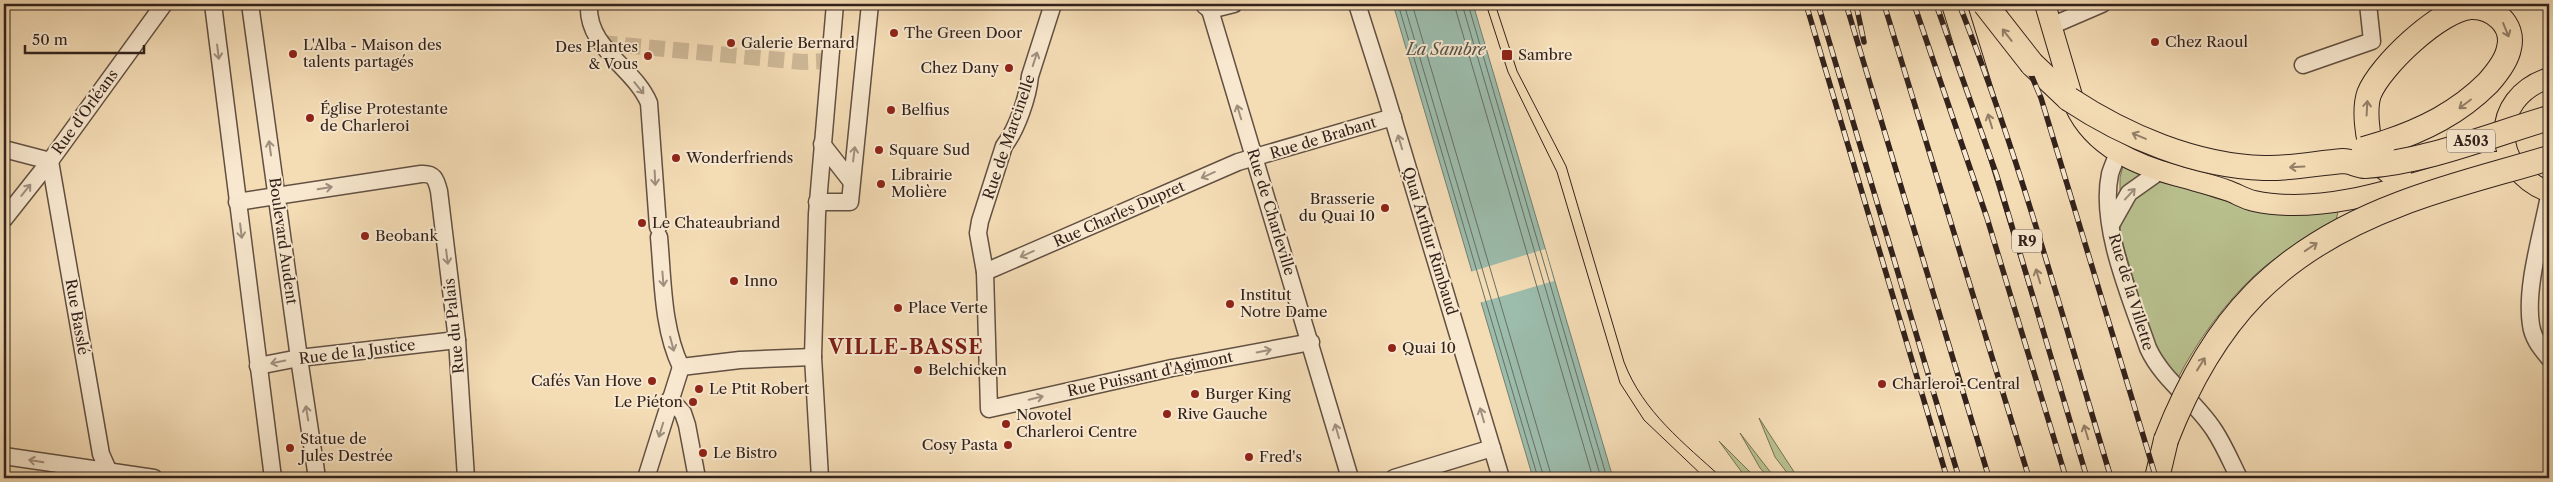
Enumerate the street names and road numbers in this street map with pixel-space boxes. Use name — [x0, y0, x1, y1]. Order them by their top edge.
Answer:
street label: Rue d'Orléans — [47, 65, 122, 158]
street label: Rue de Marcinelle — [978, 72, 1039, 202]
street label: Rue de Brabant — [1267, 112, 1379, 163]
road number: A503 — [2447, 130, 2495, 152]
street label: Rue de Charleville — [1243, 146, 1300, 278]
street label: Quai Arthur Rimbaud — [1399, 165, 1462, 317]
street label: Boulevard Audent — [265, 176, 302, 306]
street label: Rue Charles Dupret — [1050, 176, 1188, 251]
road number: R9 — [2012, 230, 2042, 252]
street label: Rue de la Villette — [2105, 231, 2158, 353]
street label: Rue Basslé — [61, 277, 94, 356]
street label: Rue du Palais — [439, 277, 468, 375]
street label: Rue de la Justice — [298, 335, 416, 368]
street label: Rue Puissant d'Agimont — [1065, 347, 1235, 400]

